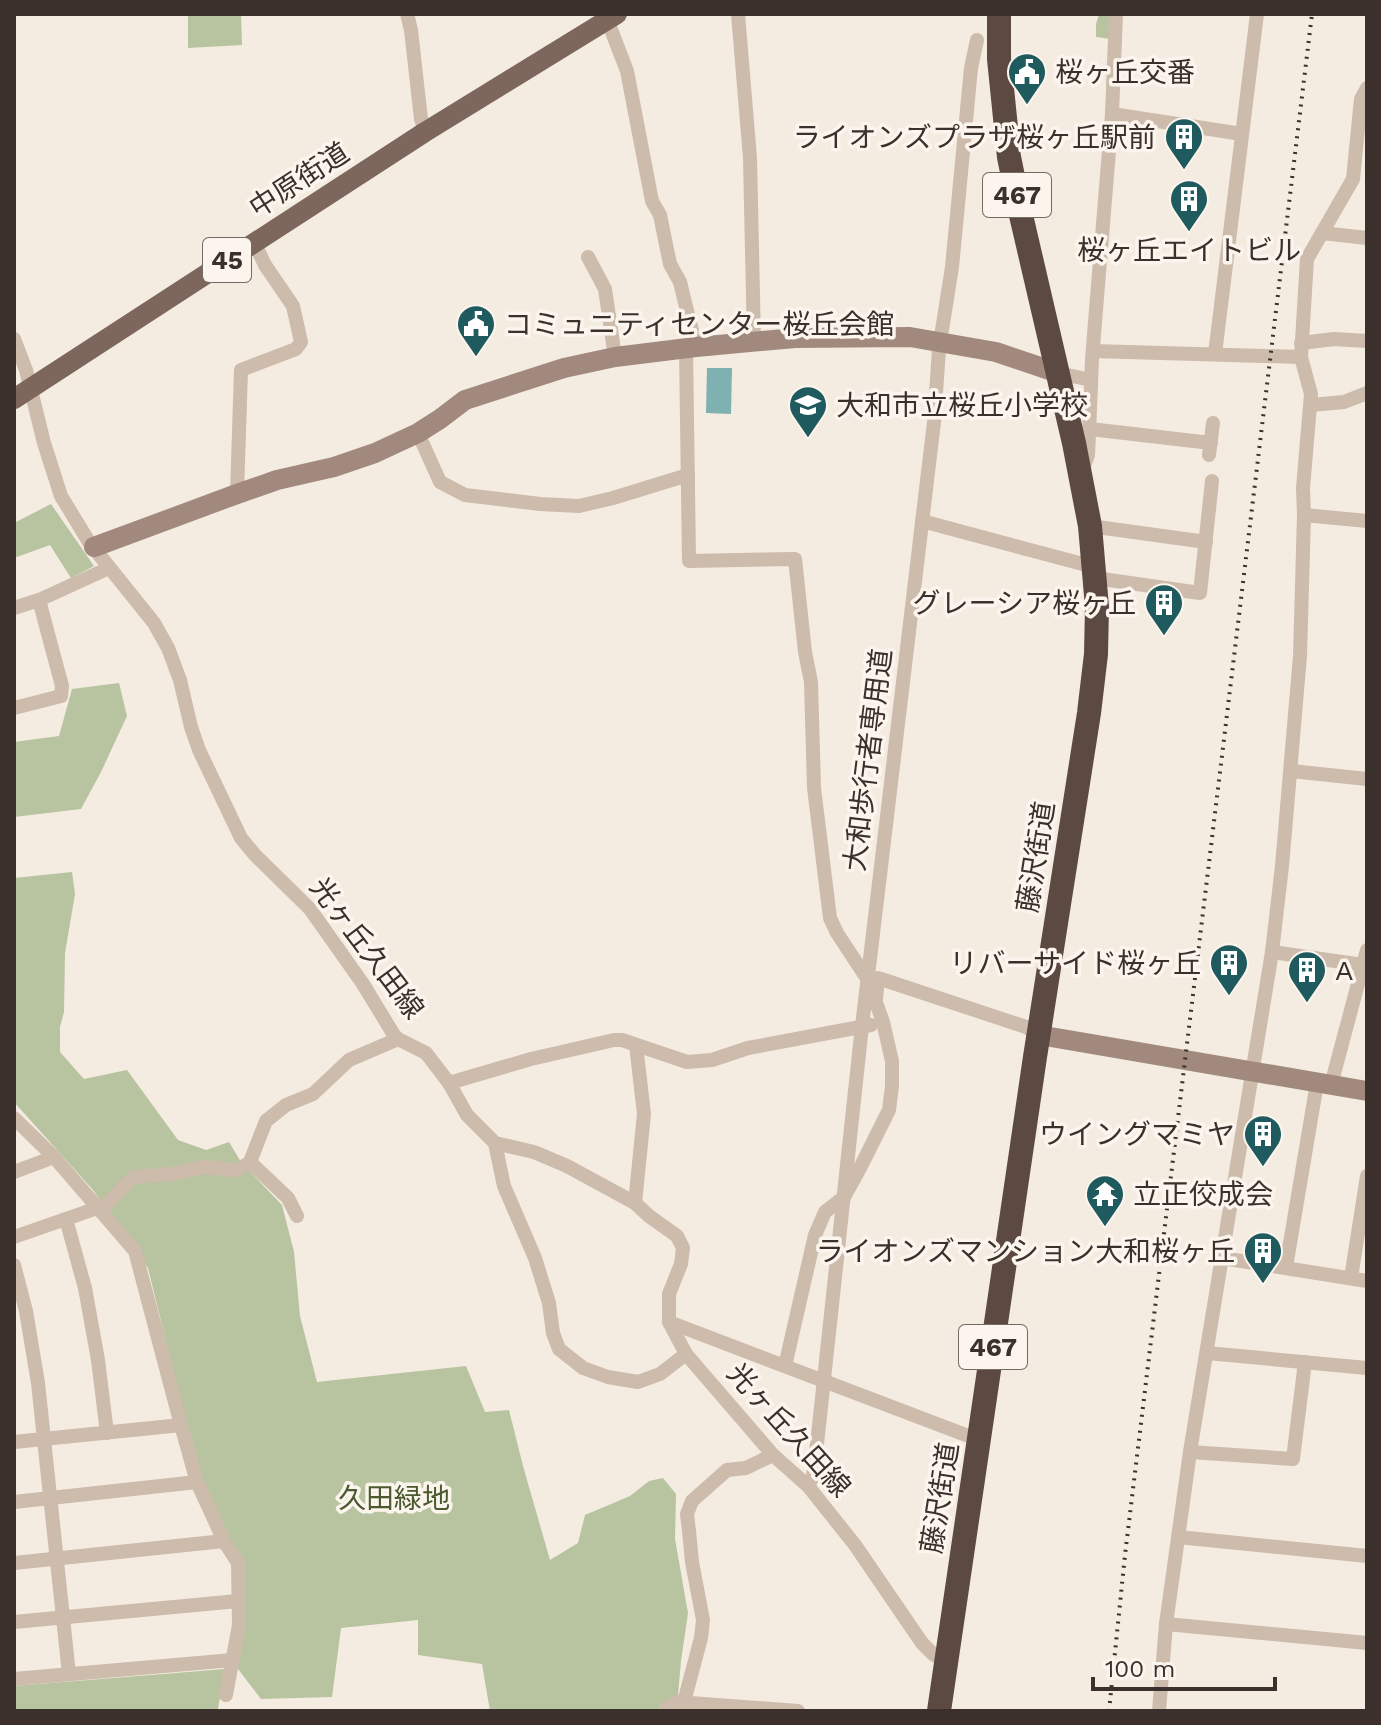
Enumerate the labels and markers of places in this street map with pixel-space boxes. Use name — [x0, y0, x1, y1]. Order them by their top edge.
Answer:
public building icon: 桜ヶ丘交番 — [1006, 51, 1048, 106]
place label: 桜ヶ丘交番 — [1055, 56, 1195, 89]
building icon: ライオンズプラザ桜ヶ丘駅前 — [1163, 116, 1205, 171]
place label: ライオンズプラザ桜ヶ丘駅前 — [793, 121, 1156, 154]
building icon: 桜ヶ丘エイトビル — [1168, 178, 1210, 233]
place label: 桜ヶ丘エイトビル — [1077, 234, 1301, 267]
public building icon: コミュニティセンター桜丘会館 — [455, 303, 497, 358]
place label: コミュニティセンター桜丘会館 — [504, 308, 894, 341]
school or university icon: 大和市立桜丘小学校 — [787, 384, 829, 439]
place label: 大和市立桜丘小学校 — [836, 389, 1088, 422]
building icon: グレーシア桜ヶ丘 — [1143, 582, 1185, 637]
place label: グレーシア桜ヶ丘 — [913, 587, 1136, 620]
building icon: リバーサイド桜ヶ丘 — [1208, 942, 1250, 997]
place label: リバーサイド桜ヶ丘 — [950, 947, 1201, 980]
building icon: A — [1286, 949, 1328, 1004]
place label: A — [1335, 954, 1353, 987]
building icon: ウイングマミヤ — [1242, 1113, 1284, 1168]
place label: ウイングマミヤ — [1039, 1118, 1235, 1151]
temple icon: 立正佼成会 — [1084, 1173, 1126, 1228]
place label: 立正佼成会 — [1133, 1178, 1273, 1211]
building icon: ライオンズマンション大和桜ヶ丘 — [1242, 1230, 1284, 1285]
place label: ライオンズマンション大和桜ヶ丘 — [816, 1235, 1235, 1268]

